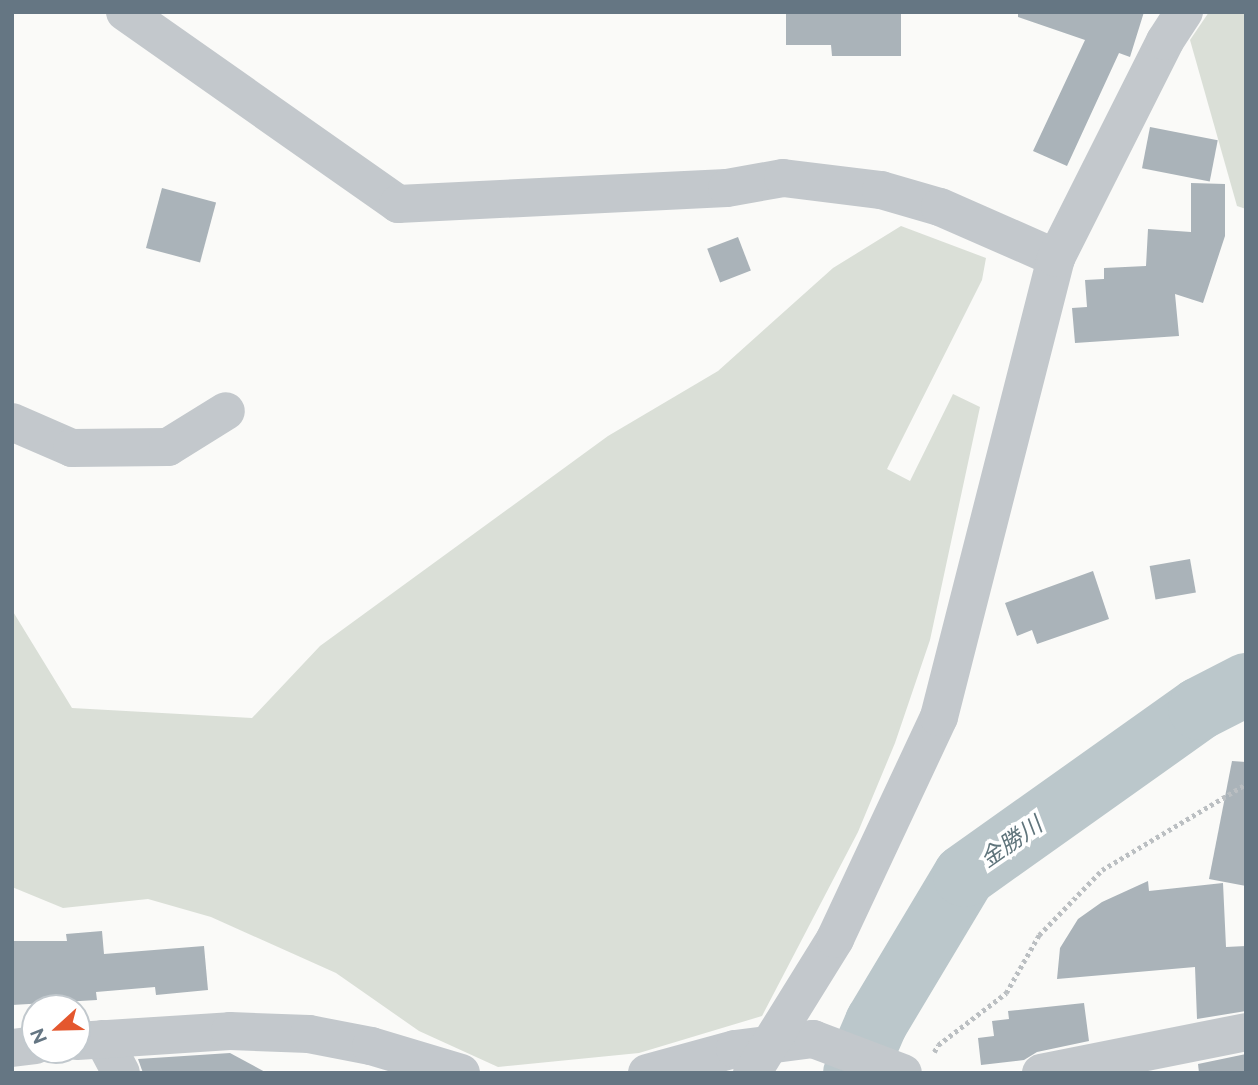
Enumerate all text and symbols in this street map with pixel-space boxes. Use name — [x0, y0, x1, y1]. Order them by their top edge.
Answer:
water label: 金勝川 — [975, 811, 1047, 873]
north arrow — [21, 994, 91, 1064]
text: N — [25, 1025, 51, 1047]

